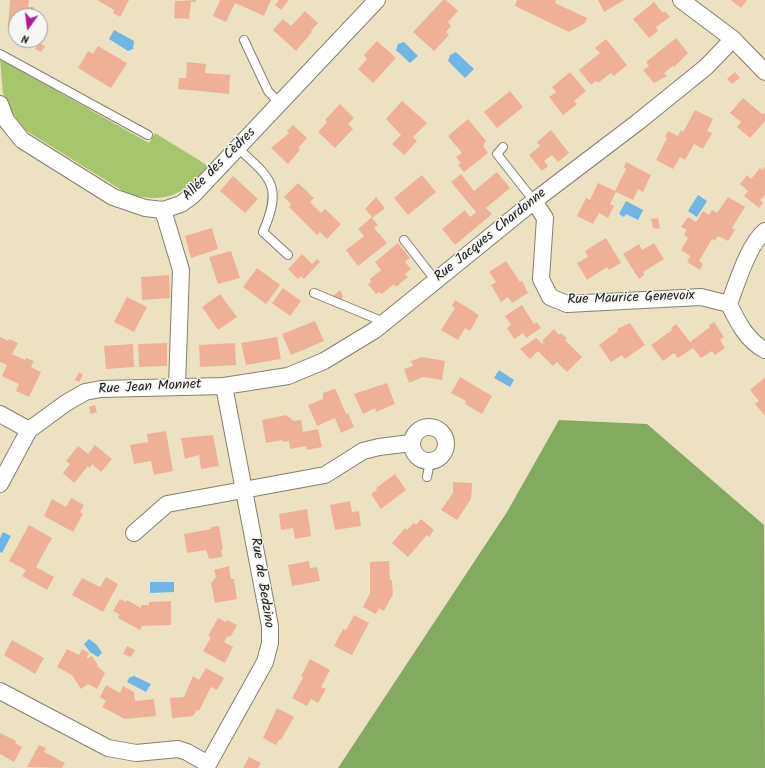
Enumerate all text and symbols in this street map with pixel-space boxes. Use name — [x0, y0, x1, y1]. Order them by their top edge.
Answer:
north arrow — [8, 8, 48, 48]
text: N — [20, 29, 31, 48]
street label: Allée des Cèdres — [180, 125, 260, 205]
street label: Rue Jacques Chardonne — [432, 186, 550, 286]
street label: Rue Maurice Genevoix — [567, 288, 695, 310]
street label: Rue Jean Monnet — [98, 377, 202, 399]
street label: Rue de Bedzino — [246, 537, 276, 629]

